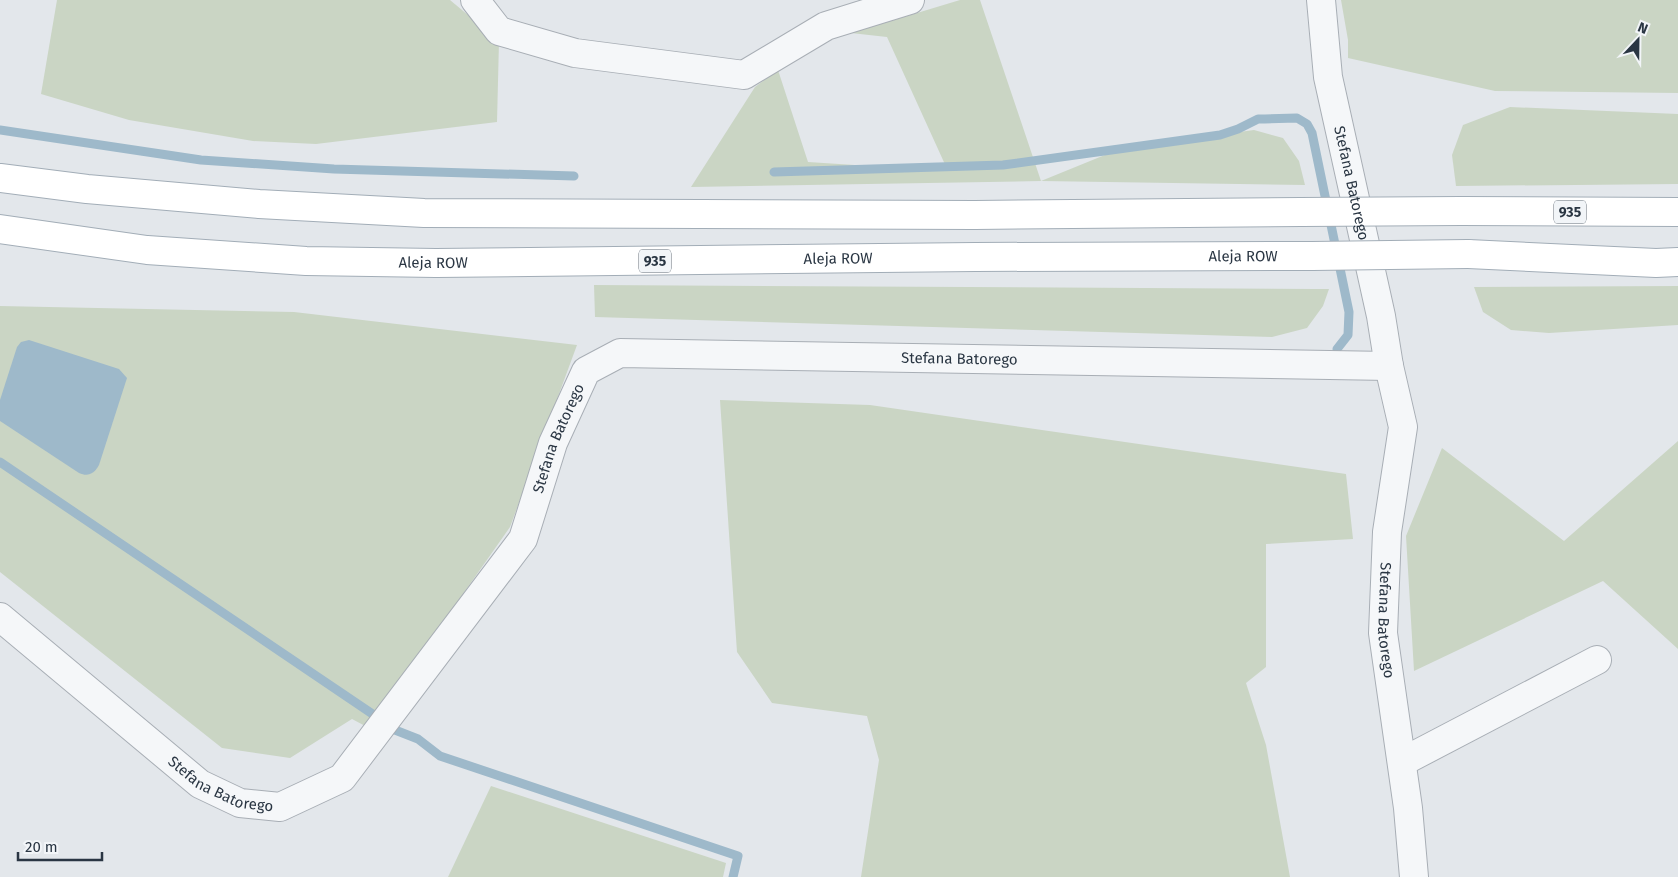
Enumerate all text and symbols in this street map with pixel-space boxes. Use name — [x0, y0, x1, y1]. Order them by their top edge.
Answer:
north arrow — [1613, 15, 1663, 65]
text: N — [1635, 19, 1650, 38]
street label: Stefana Batorego — [1330, 124, 1373, 242]
road number: 935 — [1554, 200, 1586, 223]
street label: Aleja ROW — [1208, 247, 1278, 265]
street label: Aleja ROW — [803, 249, 873, 268]
road number: 935 — [639, 250, 671, 272]
street label: Aleja ROW — [398, 253, 468, 272]
street label: Stefana Batorego — [901, 349, 1018, 369]
street label: Stefana Batorego — [529, 381, 588, 495]
street label: Stefana Batorego — [1374, 562, 1398, 679]
street label: Stefana Batorego — [164, 752, 274, 815]
scale bar — [18, 830, 101, 862]
text: 20 m — [25, 838, 58, 856]

